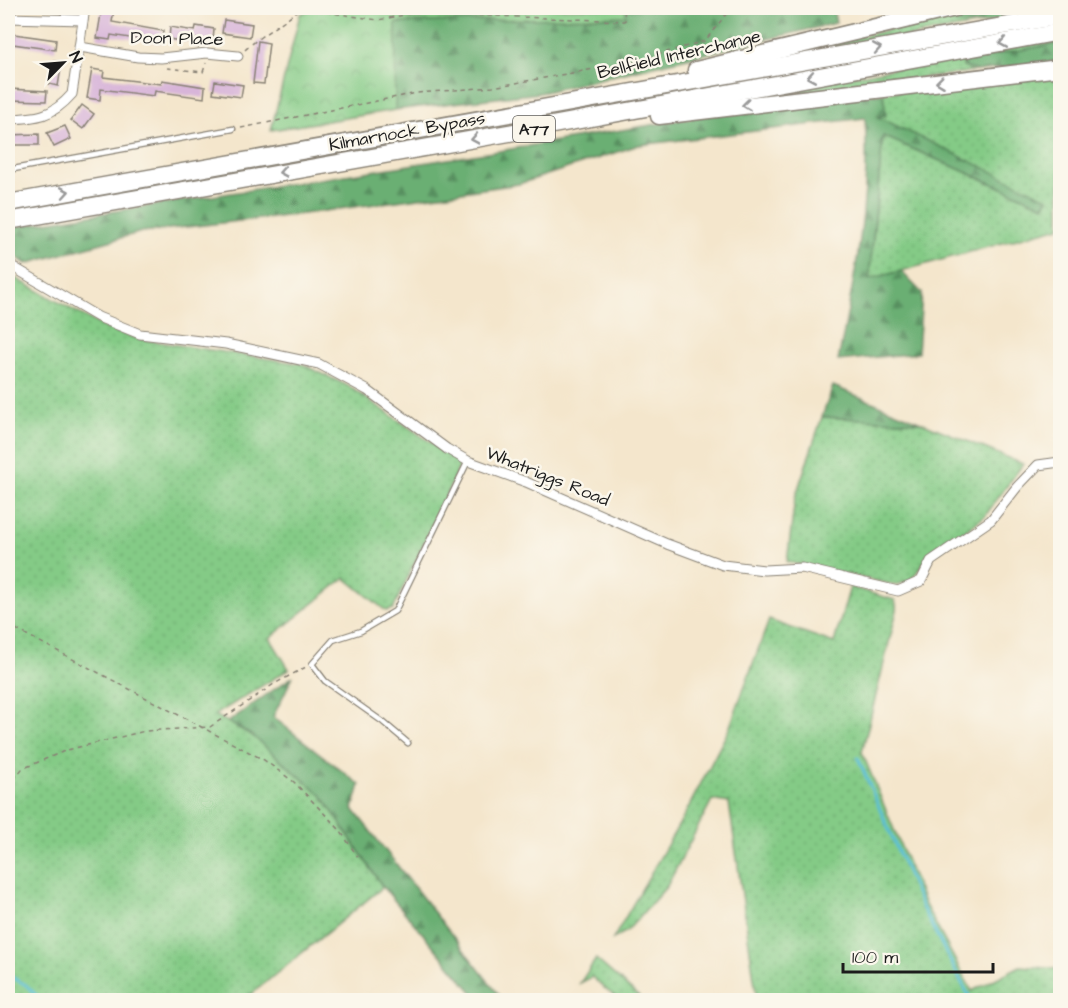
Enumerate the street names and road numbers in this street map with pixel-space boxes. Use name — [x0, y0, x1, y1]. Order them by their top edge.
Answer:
street label: Bellfield Interchange — [595, 23, 764, 86]
street label: Doon Place — [130, 25, 224, 52]
street label: Kilmarnock Bypass — [327, 105, 487, 159]
road number: A77 — [513, 116, 555, 142]
street label: Whatriggs Road — [482, 440, 613, 514]

